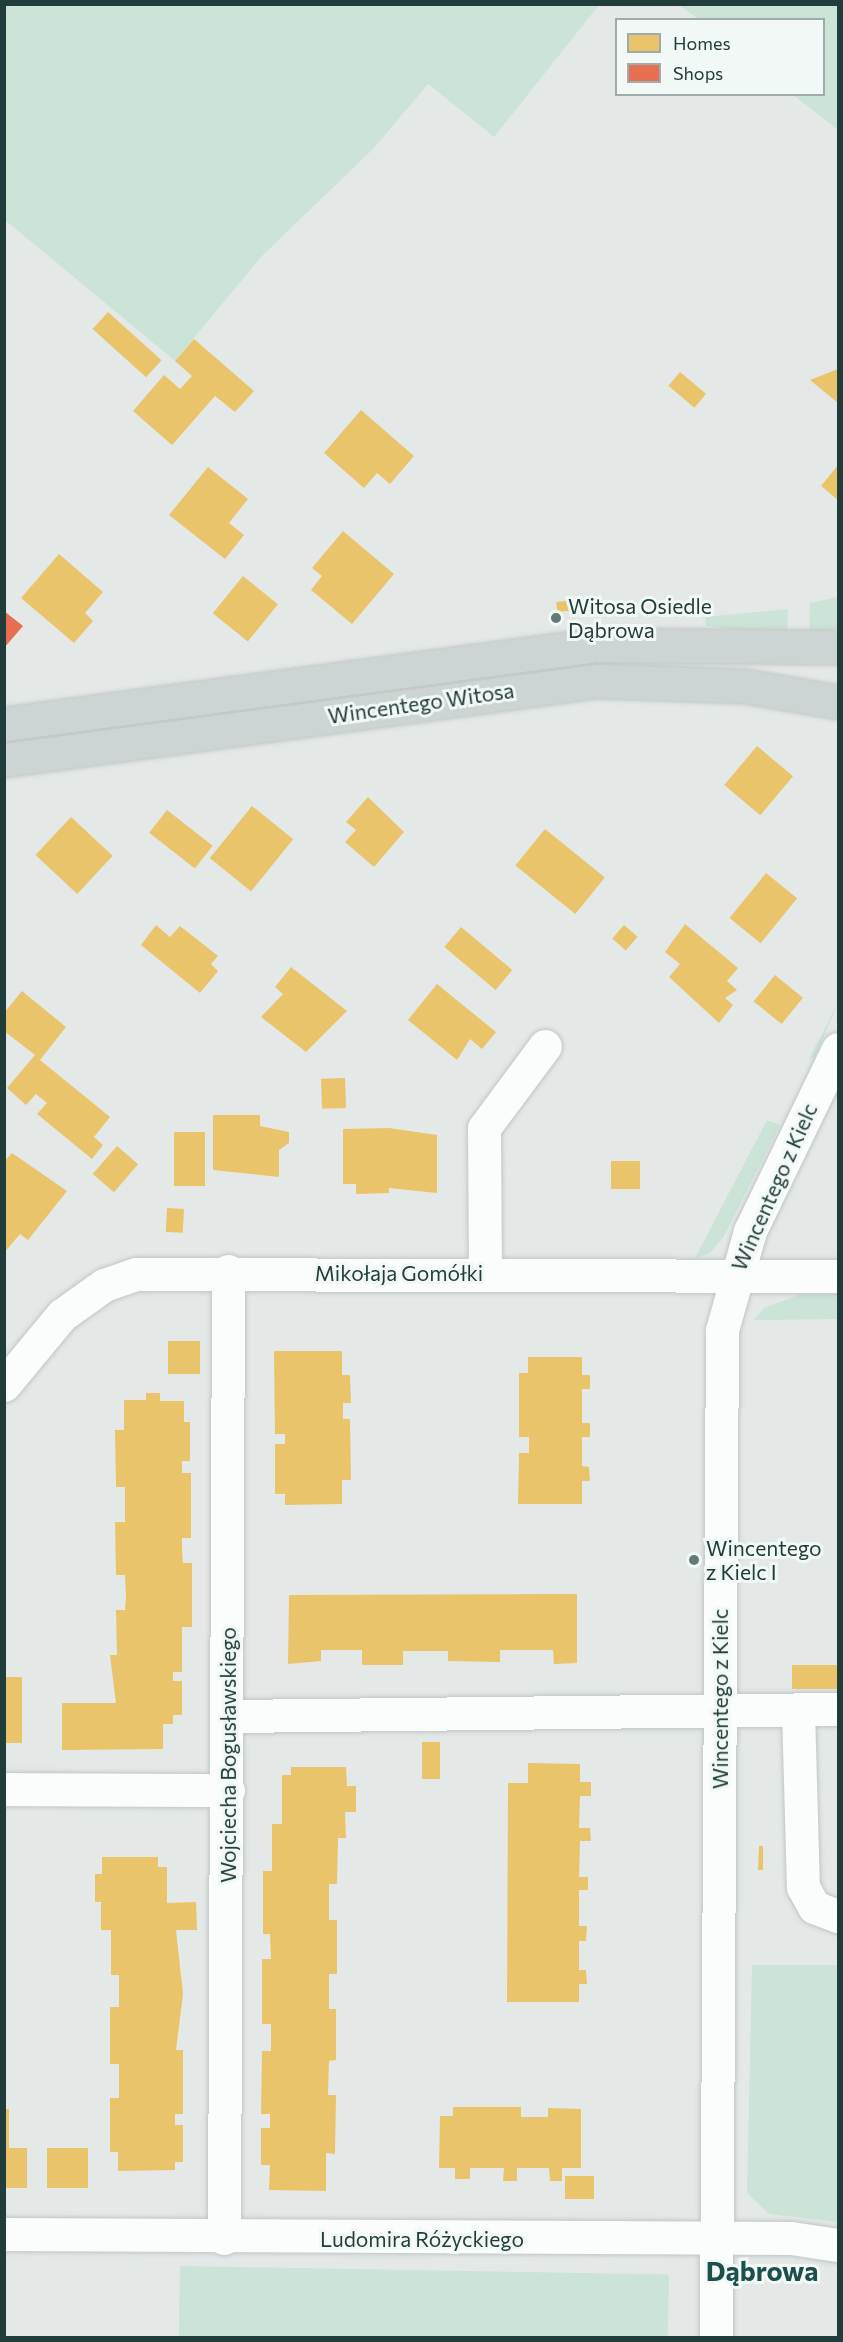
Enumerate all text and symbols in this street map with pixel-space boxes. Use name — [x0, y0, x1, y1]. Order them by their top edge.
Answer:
legend — [615, 18, 825, 96]
text: Homes — [673, 32, 731, 54]
text: Shops — [673, 62, 723, 84]
place label: Witosa Osiedle Dąbrowa — [568, 593, 712, 643]
marker: Witosa Osiedle Dąbrowa — [549, 611, 563, 625]
street label: Wincentego Witosa — [326, 677, 516, 729]
street label: Wincentego z Kielc — [726, 1099, 822, 1275]
street label: Mikołaja Gomółki — [315, 1260, 483, 1286]
place label: Wincentego z Kielc I — [706, 1535, 822, 1585]
marker: Wincentego z Kielc I — [687, 1553, 701, 1567]
street label: Wincentego z Kielc — [707, 1609, 733, 1789]
street label: Wojciecha Bogusławskiego — [215, 1627, 241, 1883]
street label: Ludomira Różyckiego — [320, 2226, 524, 2252]
district label: Dąbrowa — [706, 2255, 818, 2287]

